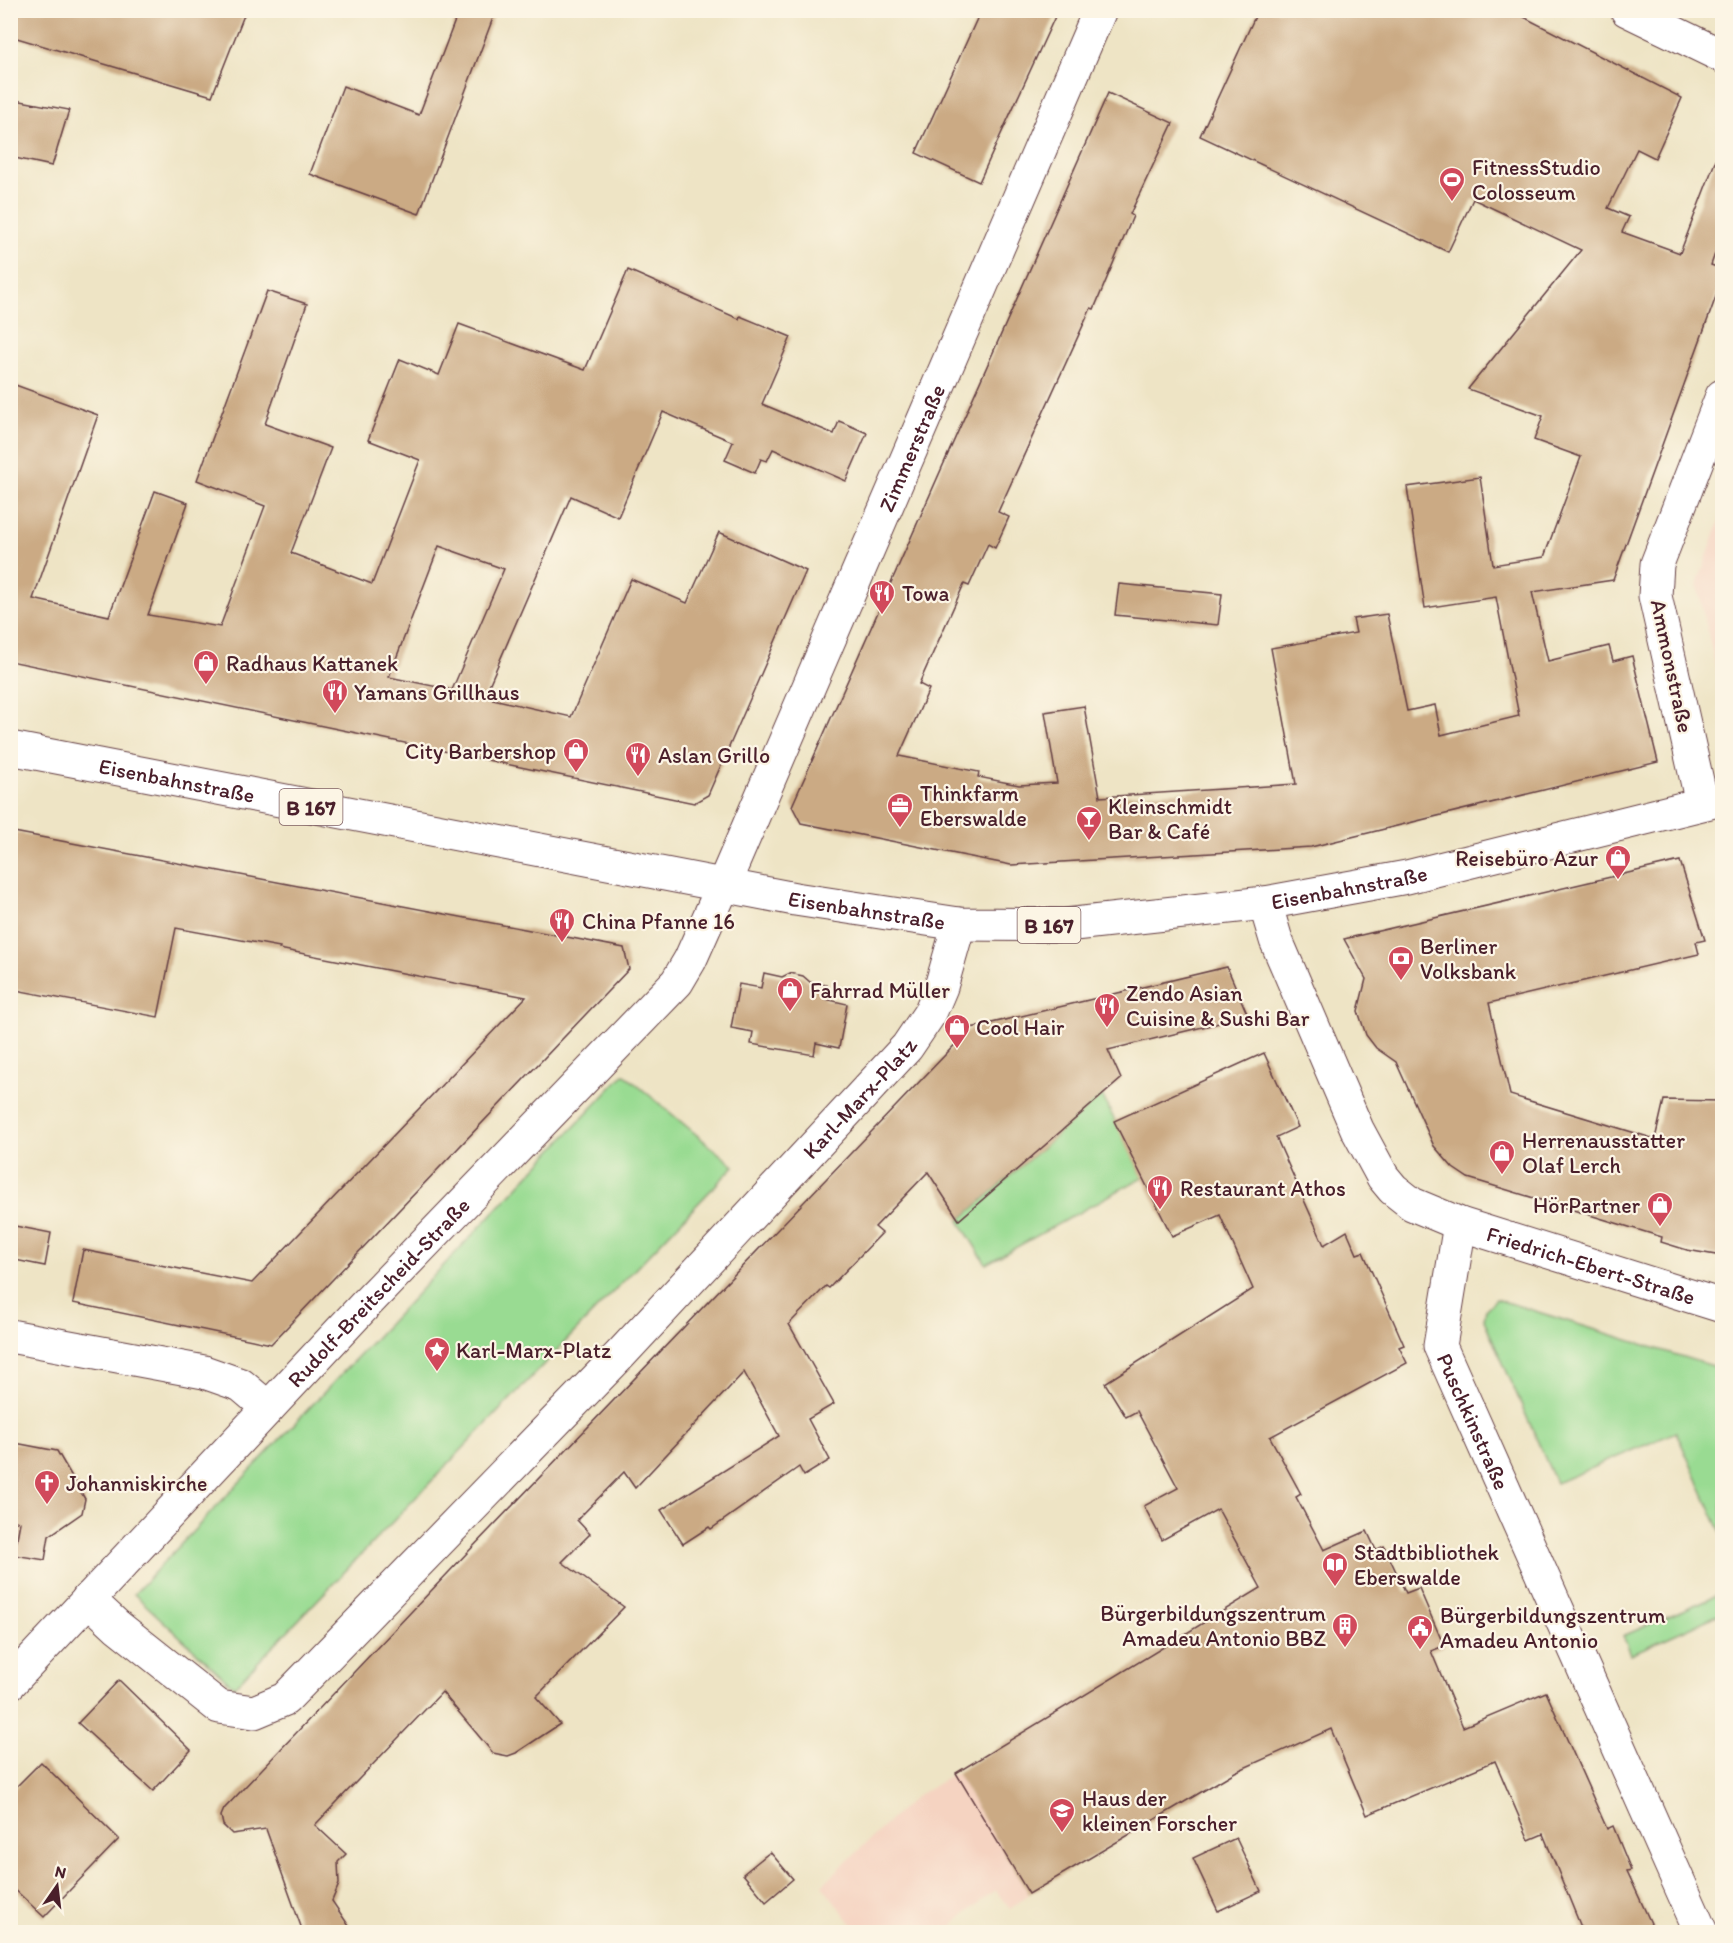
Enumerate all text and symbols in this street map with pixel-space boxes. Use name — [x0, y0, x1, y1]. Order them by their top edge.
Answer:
place label: FitnessStudio Colosseum — [1472, 154, 1601, 206]
sports icon: FitnessStudio Colosseum — [1437, 165, 1467, 203]
street label: Zimmerstraße — [872, 380, 951, 516]
restaurant icon: Towa — [867, 578, 897, 616]
place label: Towa — [902, 580, 949, 607]
street label: Ammonstraße — [1645, 597, 1699, 735]
shop icon: Radhaus Kattanek — [191, 648, 221, 686]
place label: Radhaus Kattanek — [226, 650, 398, 677]
restaurant icon: Yamans Grillhaus — [320, 677, 350, 715]
place label: Yamans Grillhaus — [354, 679, 519, 706]
shop icon: City Barbershop — [561, 736, 591, 774]
place label: City Barbershop — [405, 738, 556, 765]
restaurant icon: Aslan Grillo — [623, 740, 653, 778]
place label: Aslan Grillo — [658, 742, 770, 769]
street label: Eisenbahnstraße — [97, 752, 257, 808]
place label: Thinkfarm Eberswalde — [920, 780, 1027, 832]
road number: B 167 — [280, 789, 342, 825]
office icon: Thinkfarm Eberswalde — [885, 791, 915, 829]
place label: Kleinschmidt Bar & Café — [1108, 793, 1232, 845]
bar icon: Kleinschmidt Bar & Café — [1074, 804, 1104, 842]
shop icon: Reisebüro Azur — [1603, 843, 1633, 881]
place label: Reisebüro Azur — [1455, 845, 1599, 872]
street label: Eisenbahnstraße — [1269, 859, 1430, 915]
street label: Eisenbahnstraße — [786, 885, 947, 935]
restaurant icon: China Pfanne 16 — [547, 906, 577, 944]
road number: B 167 — [1018, 907, 1080, 943]
place label: China Pfanne 16 — [582, 908, 735, 935]
place label: Berliner Volksbank — [1420, 933, 1517, 985]
bank icon: Berliner Volksbank — [1386, 944, 1416, 982]
shop icon: Fahrrad Müller — [775, 975, 805, 1013]
place label: Fahrrad Müller — [810, 977, 950, 1004]
place label: Zendo Asian Cuisine & Sushi Bar — [1126, 980, 1310, 1032]
restaurant icon: Zendo Asian Cuisine & Sushi Bar — [1092, 991, 1122, 1029]
shop icon: Cool Hair — [942, 1012, 972, 1050]
place label: Cool Hair — [976, 1014, 1065, 1041]
street label: Karl-Marx-Platz — [796, 1033, 922, 1164]
place label: Herrenausstatter Olaf Lerch — [1522, 1127, 1685, 1179]
shop icon: Herrenausstatter Olaf Lerch — [1487, 1138, 1517, 1176]
restaurant icon: Restaurant Athos — [1145, 1173, 1175, 1211]
place label: Restaurant Athos — [1180, 1175, 1346, 1202]
shop icon: HörPartner — [1645, 1190, 1675, 1228]
street label: Rudolf-Breitscheid-Straße — [281, 1192, 475, 1393]
place label: HörPartner — [1533, 1192, 1641, 1219]
street label: Friedrich-Ebert-Straße — [1483, 1220, 1699, 1310]
place icon: Karl-Marx-Platz — [422, 1335, 452, 1373]
place label: Karl-Marx-Platz — [456, 1337, 611, 1364]
street label: Puschkinstraße — [1431, 1349, 1516, 1494]
church icon: Johanniskirche — [32, 1468, 62, 1506]
place label: Johanniskirche — [66, 1470, 207, 1497]
place label: Stadtbibliothek Eberswalde — [1354, 1539, 1500, 1591]
library icon: Stadtbibliothek Eberswalde — [1320, 1550, 1350, 1588]
place label: Bürgerbildungszentrum Amadeu Antonio BBZ — [1100, 1600, 1326, 1652]
place label: Bürgerbildungszentrum Amadeu Antonio — [1440, 1602, 1666, 1654]
building icon: Bürgerbildungszentrum Amadeu Antonio BBZ — [1330, 1611, 1360, 1649]
public building icon: Bürgerbildungszentrum Amadeu Antonio — [1405, 1613, 1435, 1651]
place label: Haus der kleinen Forscher — [1082, 1785, 1237, 1837]
school or university icon: Haus der kleinen Forscher — [1047, 1796, 1077, 1834]
north arrow — [27, 1856, 87, 1916]
text: N — [53, 1861, 68, 1882]

